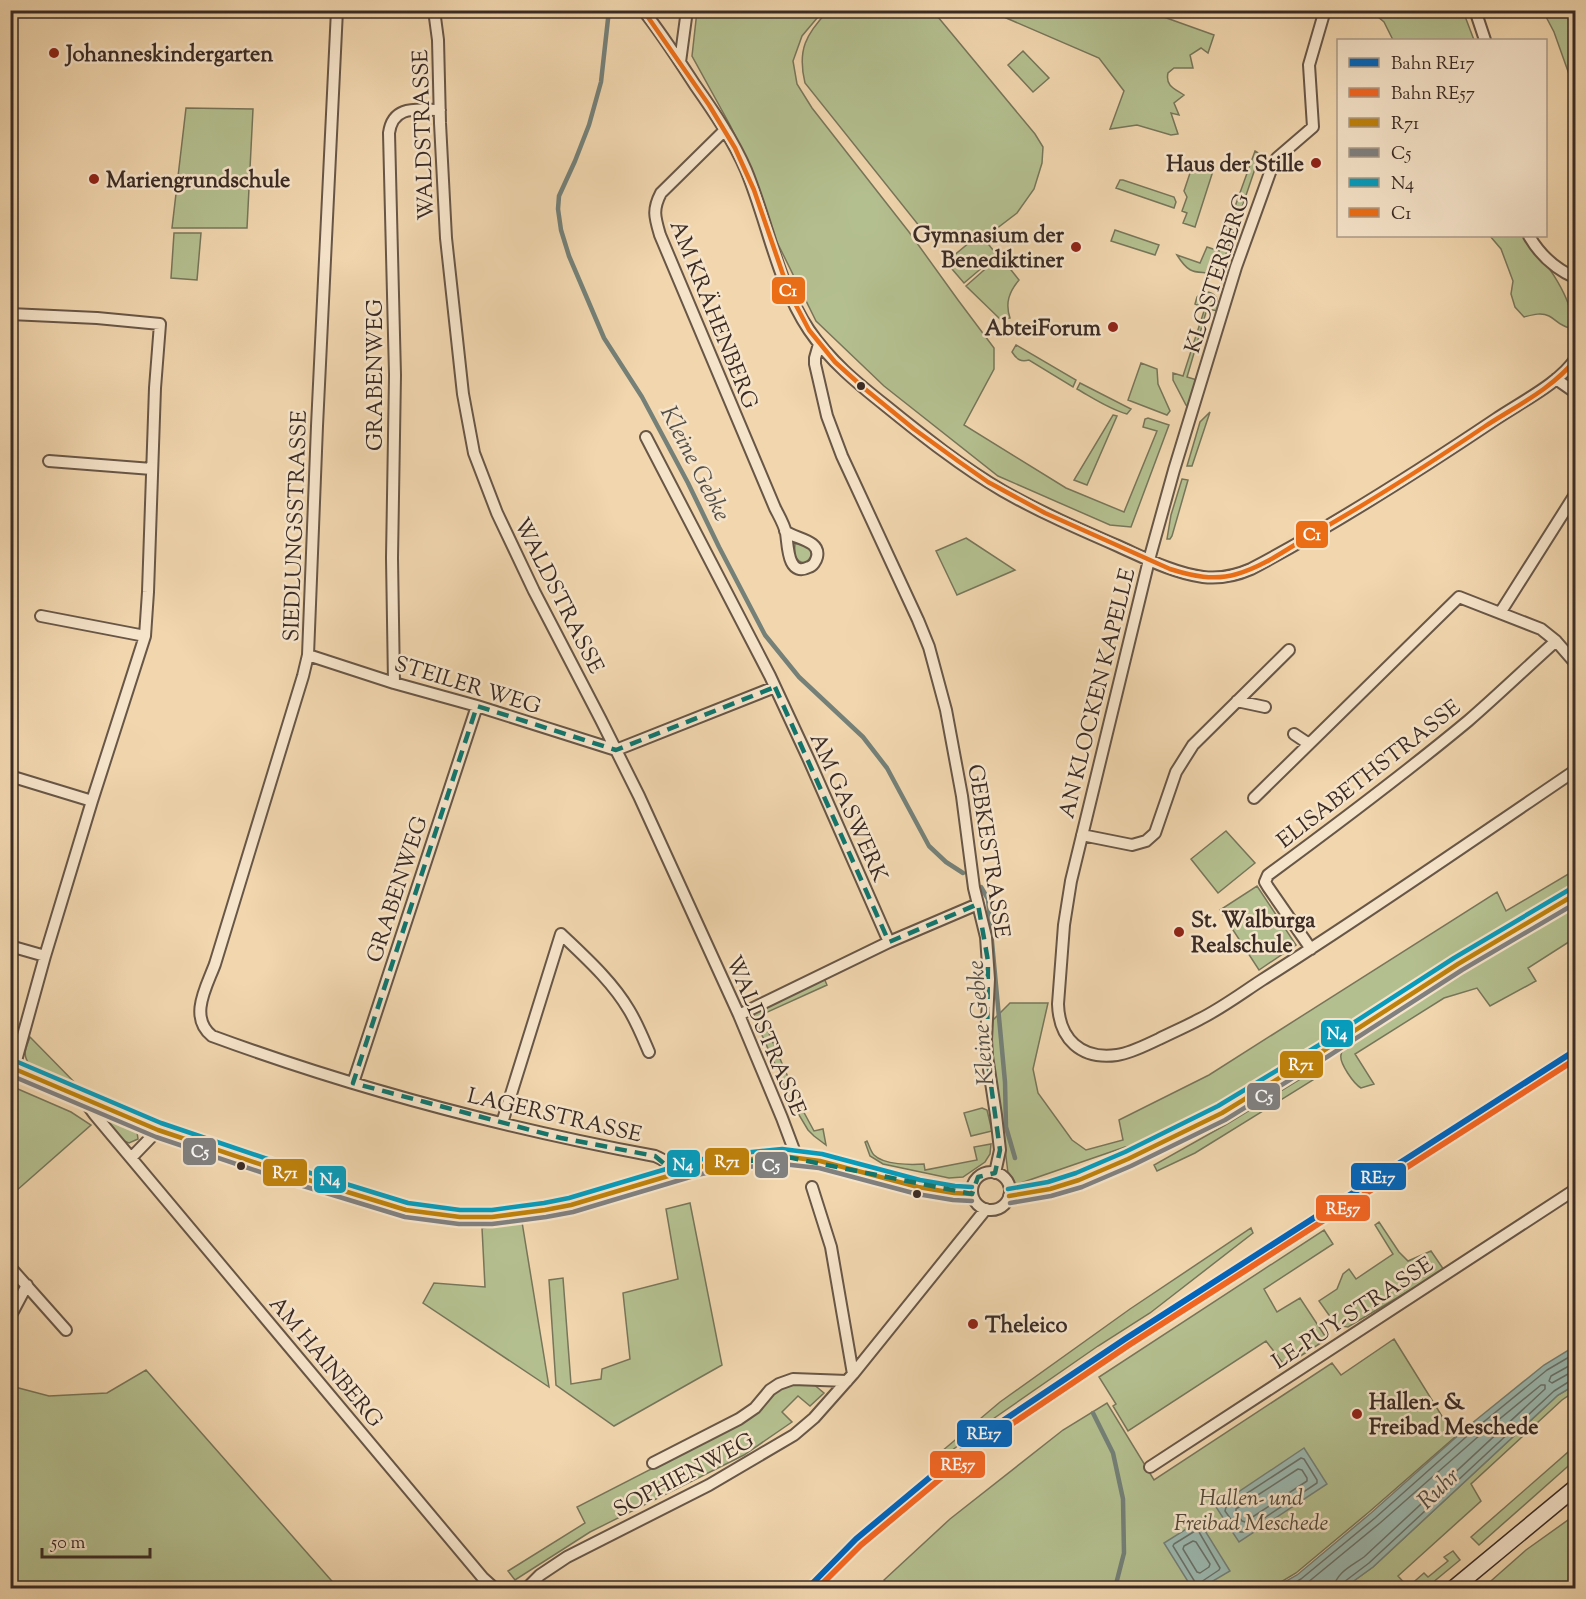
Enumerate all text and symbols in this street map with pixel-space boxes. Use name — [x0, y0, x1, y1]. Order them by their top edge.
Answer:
legend — [1337, 39, 1547, 237]
place label: Johanneskindergarten — [64, 40, 273, 72]
marker: Johanneskindergarten — [47, 46, 61, 60]
street label: WALDSTRASSE — [406, 49, 444, 221]
text: Bahn RE17 — [1391, 52, 1475, 78]
text: Bahn RE57 — [1391, 82, 1475, 108]
text: R71 — [1391, 112, 1419, 138]
text: C5 — [1391, 142, 1411, 168]
place label: Haus der Stille — [1166, 150, 1304, 182]
marker: Haus der Stille — [1309, 156, 1323, 170]
place label: Mariengrundschule — [106, 166, 290, 198]
marker: Mariengrundschule — [87, 172, 101, 186]
text: N4 — [1391, 172, 1414, 198]
street label: KLOSTERBERG — [1178, 190, 1260, 358]
text: C1 — [1391, 202, 1411, 228]
street label: AM KRÄHENBERG — [660, 216, 765, 414]
place label: Gymnasium der Benediktiner — [913, 221, 1065, 278]
marker: Gymnasium der Benediktiner — [1069, 240, 1083, 254]
line badge: C1 — [771, 276, 806, 305]
text: C1 — [779, 281, 798, 304]
street label: GRABENWEG — [361, 299, 393, 451]
place label: AbteiForum — [984, 314, 1102, 346]
marker: AbteiForum — [1106, 320, 1120, 334]
unlabelled marker — [855, 380, 867, 392]
water label: Kleine Gebke — [651, 400, 738, 528]
street label: SIEDLUNGSSTRASSE — [277, 410, 317, 642]
street label: WALDSTRASSE — [504, 513, 610, 680]
line badge: C1 — [1295, 520, 1329, 549]
text: C1 — [1303, 525, 1322, 548]
street label: AN KLOCKEN KAPELLE — [1052, 565, 1145, 822]
street label: STEILER WEG — [390, 649, 544, 724]
street label: ELISABETHSTRASSE — [1271, 693, 1469, 857]
street label: AM GASWERK — [800, 728, 895, 888]
street label: GEBKESTRASSE — [957, 762, 1017, 941]
street label: GRABENWEG — [360, 813, 438, 967]
place label: St. Walburga Realschule — [1191, 906, 1316, 963]
marker: St. Walburga Realschule — [1172, 925, 1186, 939]
street label: WALDSTRASSE — [716, 951, 812, 1121]
water label: Kleine Gebke — [960, 959, 1004, 1087]
line badge: N4 — [1320, 1019, 1354, 1048]
text: N4 — [1327, 1024, 1347, 1047]
line badge: R71 — [1279, 1050, 1324, 1079]
text: R71 — [1289, 1055, 1314, 1078]
street label: LAGERSTRASSE — [464, 1081, 645, 1153]
line badge: C5 — [1246, 1082, 1281, 1111]
text: C5 — [1255, 1087, 1274, 1110]
line badge: C5 — [182, 1137, 217, 1166]
text: C5 — [191, 1142, 210, 1165]
line badge: R71 — [704, 1147, 750, 1176]
line badge: N4 — [666, 1149, 701, 1178]
line badge: C5 — [754, 1151, 789, 1179]
text: R71 — [715, 1152, 740, 1175]
text: N4 — [673, 1155, 693, 1178]
text: C5 — [762, 1156, 781, 1179]
line badge: R71 — [262, 1158, 308, 1187]
unlabelled marker — [235, 1160, 247, 1172]
line badge: RE17 — [1350, 1162, 1407, 1191]
text: R71 — [273, 1163, 298, 1186]
line badge: N4 — [313, 1165, 347, 1194]
text: RE17 — [1361, 1168, 1396, 1191]
text: N4 — [320, 1170, 340, 1193]
unlabelled marker — [911, 1188, 923, 1200]
line badge: RE57 — [1315, 1194, 1371, 1222]
text: RE57 — [1326, 1199, 1361, 1222]
street label: LE-PUY-STRASSE — [1267, 1250, 1441, 1379]
street label: AM HAINBERG — [260, 1290, 389, 1436]
place label: Theleico — [985, 1311, 1068, 1343]
marker: Theleico — [966, 1317, 980, 1331]
place label: Hallen- & Freibad Meschede — [1369, 1388, 1538, 1445]
marker: Hallen- & Freibad Meschede — [1350, 1407, 1364, 1421]
line badge: RE17 — [956, 1419, 1013, 1448]
text: RE17 — [967, 1424, 1002, 1447]
street label: SOPHIENWEG — [608, 1426, 761, 1527]
line badge: RE57 — [929, 1450, 986, 1479]
text: RE57 — [941, 1455, 976, 1478]
water label: Ruhr — [1410, 1460, 1469, 1518]
park label: Hallen- und Freibad Meschede — [1174, 1484, 1328, 1541]
scale bar — [42, 1521, 150, 1559]
text: 50 m — [50, 1531, 86, 1557]

